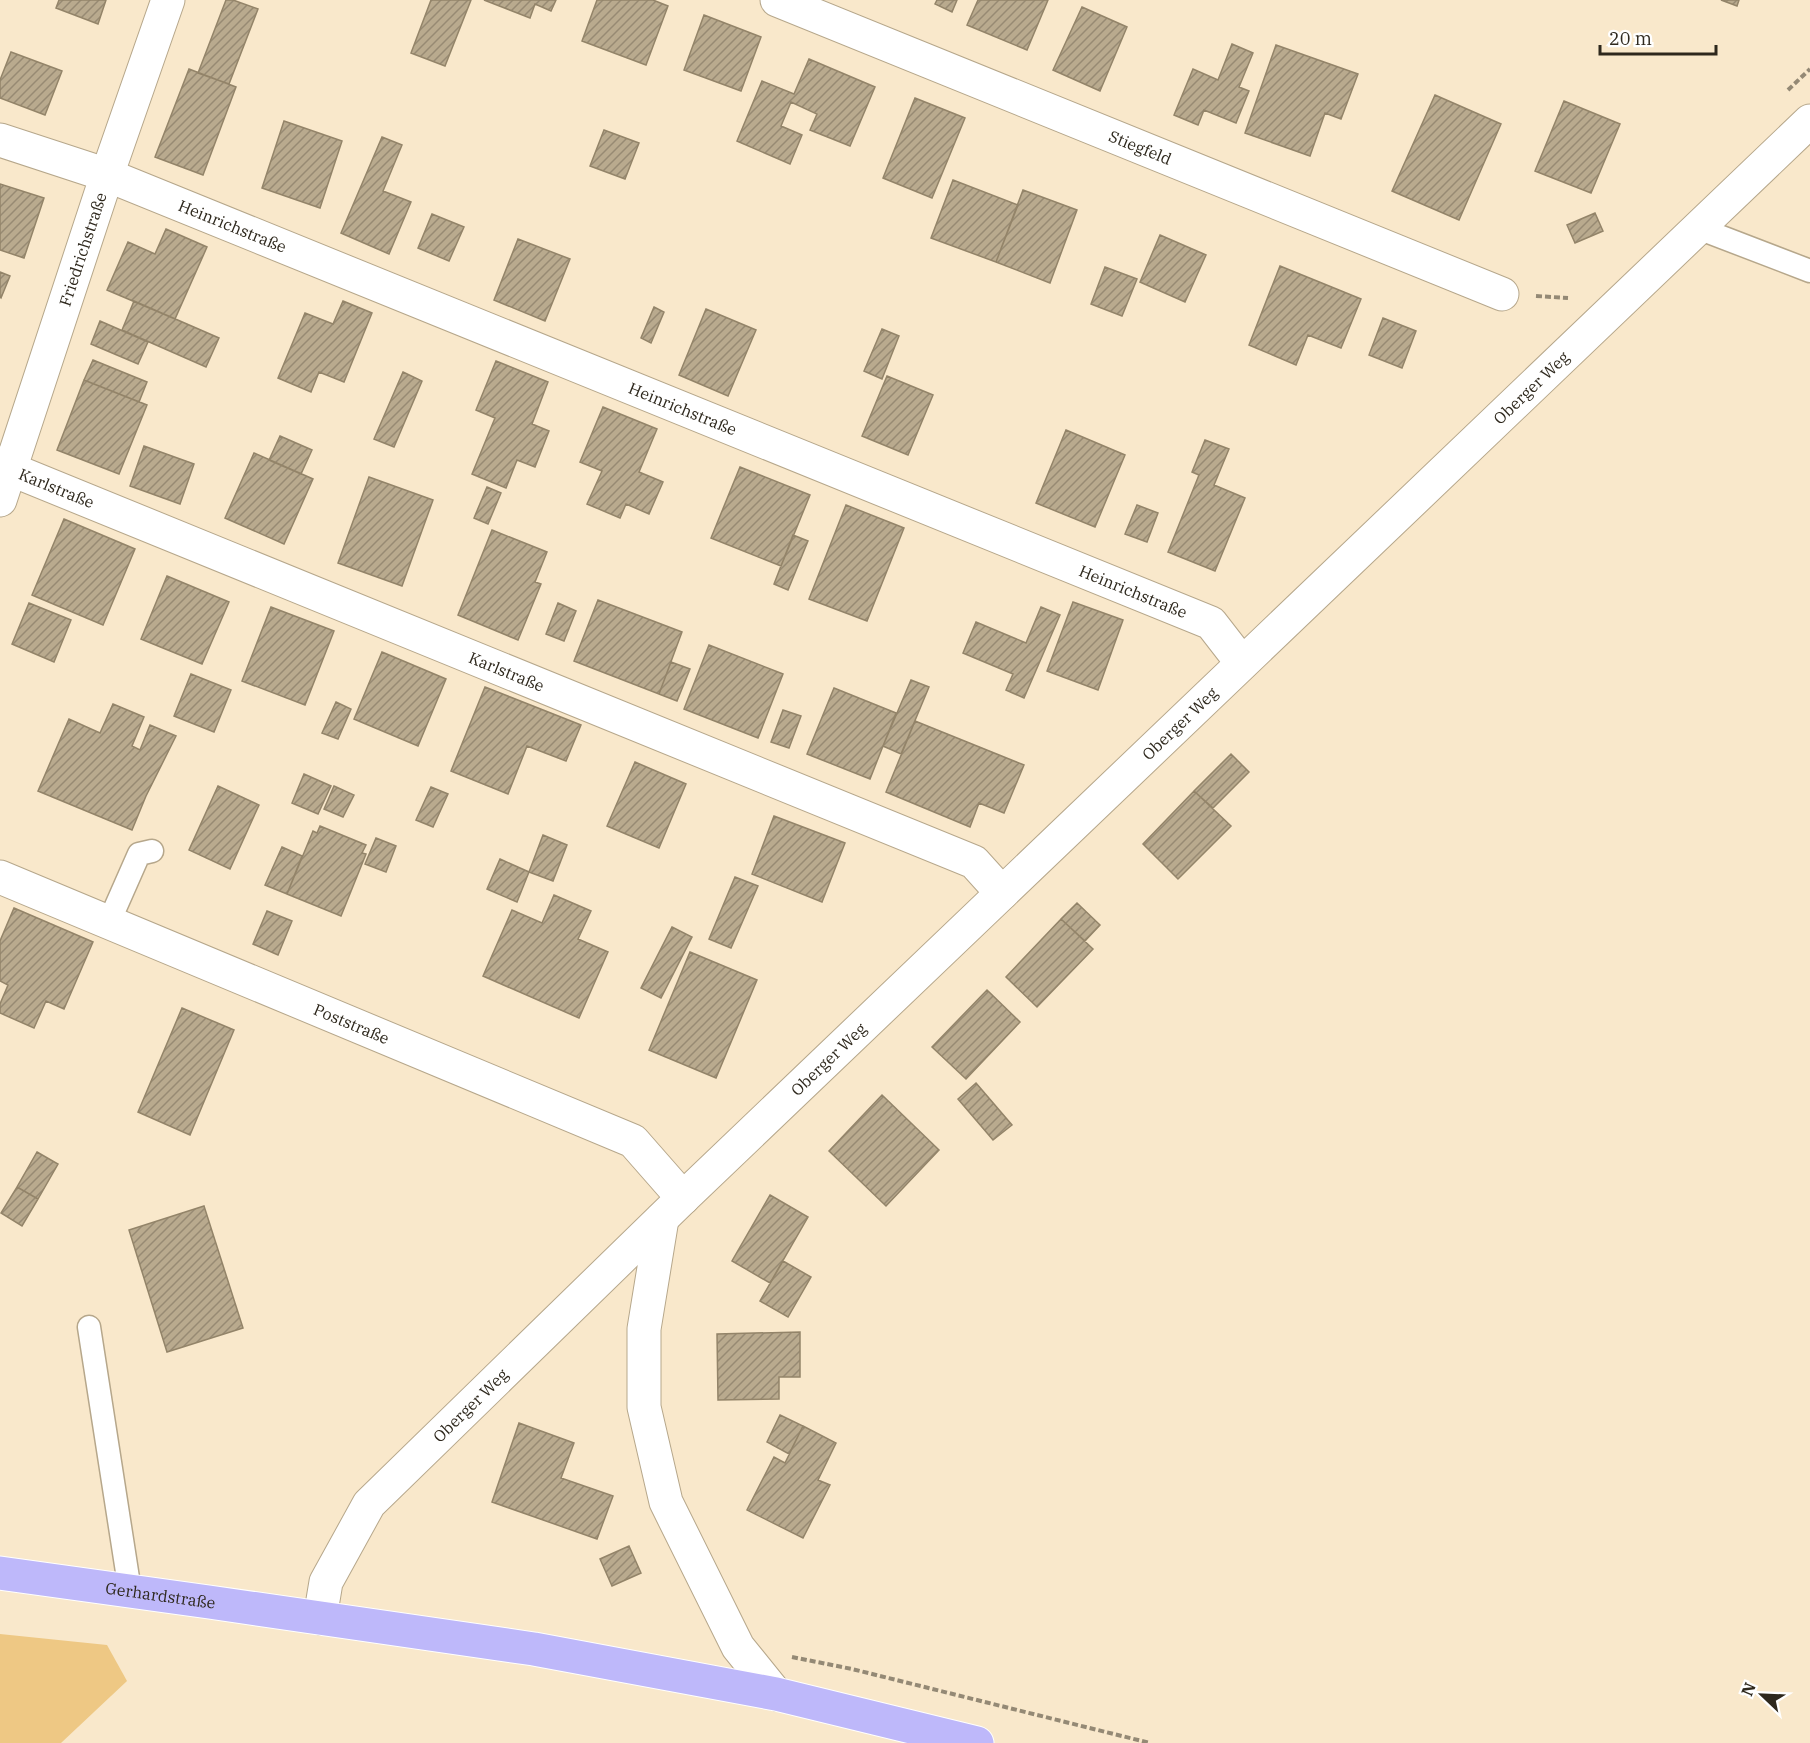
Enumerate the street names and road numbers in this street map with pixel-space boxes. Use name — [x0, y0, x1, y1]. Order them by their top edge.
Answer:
street label: Stiegfeld — [1106, 126, 1175, 169]
street label: Friedrichstraße — [55, 190, 111, 309]
street label: Heinrichstraße — [176, 195, 289, 257]
street label: Oberger Weg — [1489, 347, 1573, 428]
street label: Heinrichstraße — [626, 378, 740, 440]
street label: Karlstraße — [16, 464, 97, 512]
street label: Heinrichstraße — [1076, 561, 1190, 622]
street label: Karlstraße — [466, 647, 547, 696]
street label: Oberger Weg — [1138, 682, 1222, 764]
street label: Poststraße — [311, 999, 392, 1048]
street label: Oberger Weg — [786, 1018, 870, 1100]
street label: Oberger Weg — [429, 1364, 512, 1446]
street label: Gerhardstraße — [104, 1578, 217, 1613]

